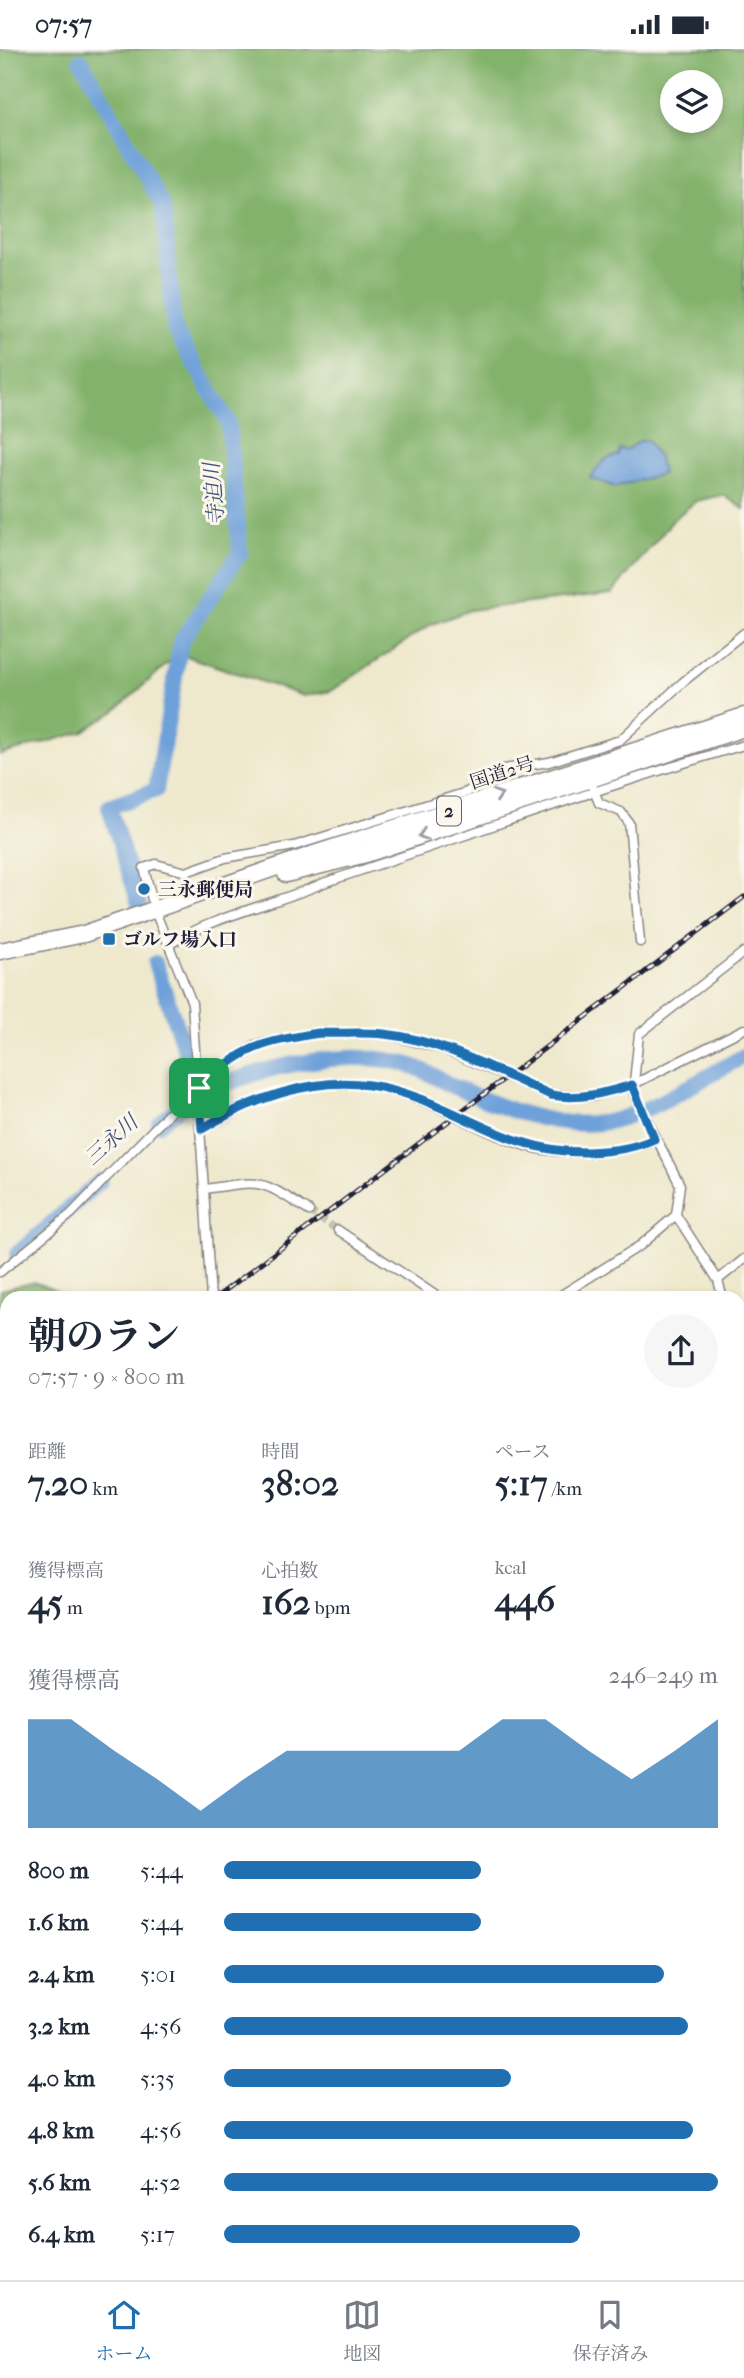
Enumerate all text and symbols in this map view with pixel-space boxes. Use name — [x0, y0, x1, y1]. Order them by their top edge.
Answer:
text: 07:57 — [35, 9, 92, 40]
map controls — [660, 70, 723, 133]
button: layers — [660, 70, 723, 133]
water label: 寺迫川 — [199, 460, 229, 526]
street label: 国道2号 — [467, 752, 537, 794]
one-way arrow — [491, 789, 503, 803]
road number: 2 — [437, 797, 461, 825]
one-way arrow — [418, 827, 430, 841]
place label: 三永郵便局 — [158, 879, 253, 901]
marker: 三永郵便局 — [136, 881, 152, 897]
place label: ゴルフ場入口 — [123, 929, 237, 951]
marker: ゴルフ場入口 — [101, 931, 117, 947]
pin — [169, 1058, 229, 1118]
icon: arrive — [180, 1069, 218, 1107]
water label: 三永川 — [80, 1109, 144, 1170]
text: 朝のラン — [28, 1314, 180, 1359]
button: share — [644, 1314, 718, 1388]
text: 07:57 · 9 × 800 m — [28, 1363, 185, 1390]
text: 距離 — [28, 1441, 66, 1463]
text: 時間 — [261, 1441, 299, 1463]
text: ペース — [495, 1441, 551, 1463]
text: 7.20 — [28, 1463, 88, 1504]
text: 38:02 — [261, 1463, 339, 1504]
text: 5:17 — [495, 1463, 548, 1504]
text: km — [88, 1478, 118, 1500]
text: /km — [548, 1478, 582, 1500]
text: kcal — [495, 1557, 527, 1579]
text: 獲得標高 — [28, 1560, 104, 1582]
text: 心拍数 — [261, 1560, 318, 1582]
text: 446 — [495, 1579, 555, 1620]
text: 45 — [28, 1582, 63, 1623]
text: 162 — [261, 1582, 311, 1623]
text: m — [63, 1597, 83, 1619]
text: bpm — [311, 1597, 351, 1619]
text: 246–249 m — [609, 1662, 718, 1689]
text: 獲得標高 — [28, 1667, 120, 1694]
text: 800 m — [28, 1857, 89, 1884]
text: 5:44 — [140, 1857, 183, 1884]
text: 1.6 km — [28, 1909, 89, 1936]
text: 5:44 — [140, 1909, 183, 1936]
text: 2.4 km — [28, 1961, 94, 1988]
text: 5:01 — [140, 1961, 176, 1988]
text: 3.2 km — [28, 2013, 90, 2040]
text: 4:56 — [140, 2013, 182, 2040]
text: 4.0 km — [28, 2065, 95, 2092]
text: 5:35 — [140, 2065, 175, 2092]
text: 4.8 km — [28, 2117, 94, 2144]
text: 4:56 — [140, 2117, 182, 2144]
text: 5.6 km — [28, 2169, 91, 2196]
text: 4:52 — [140, 2169, 181, 2196]
text: 6.4 km — [28, 2221, 95, 2248]
text: 5:17 — [140, 2221, 175, 2248]
tab: ホーム — [95, 2296, 153, 2365]
tab: 地図 — [343, 2296, 382, 2365]
tab: 保存済み — [572, 2296, 649, 2365]

